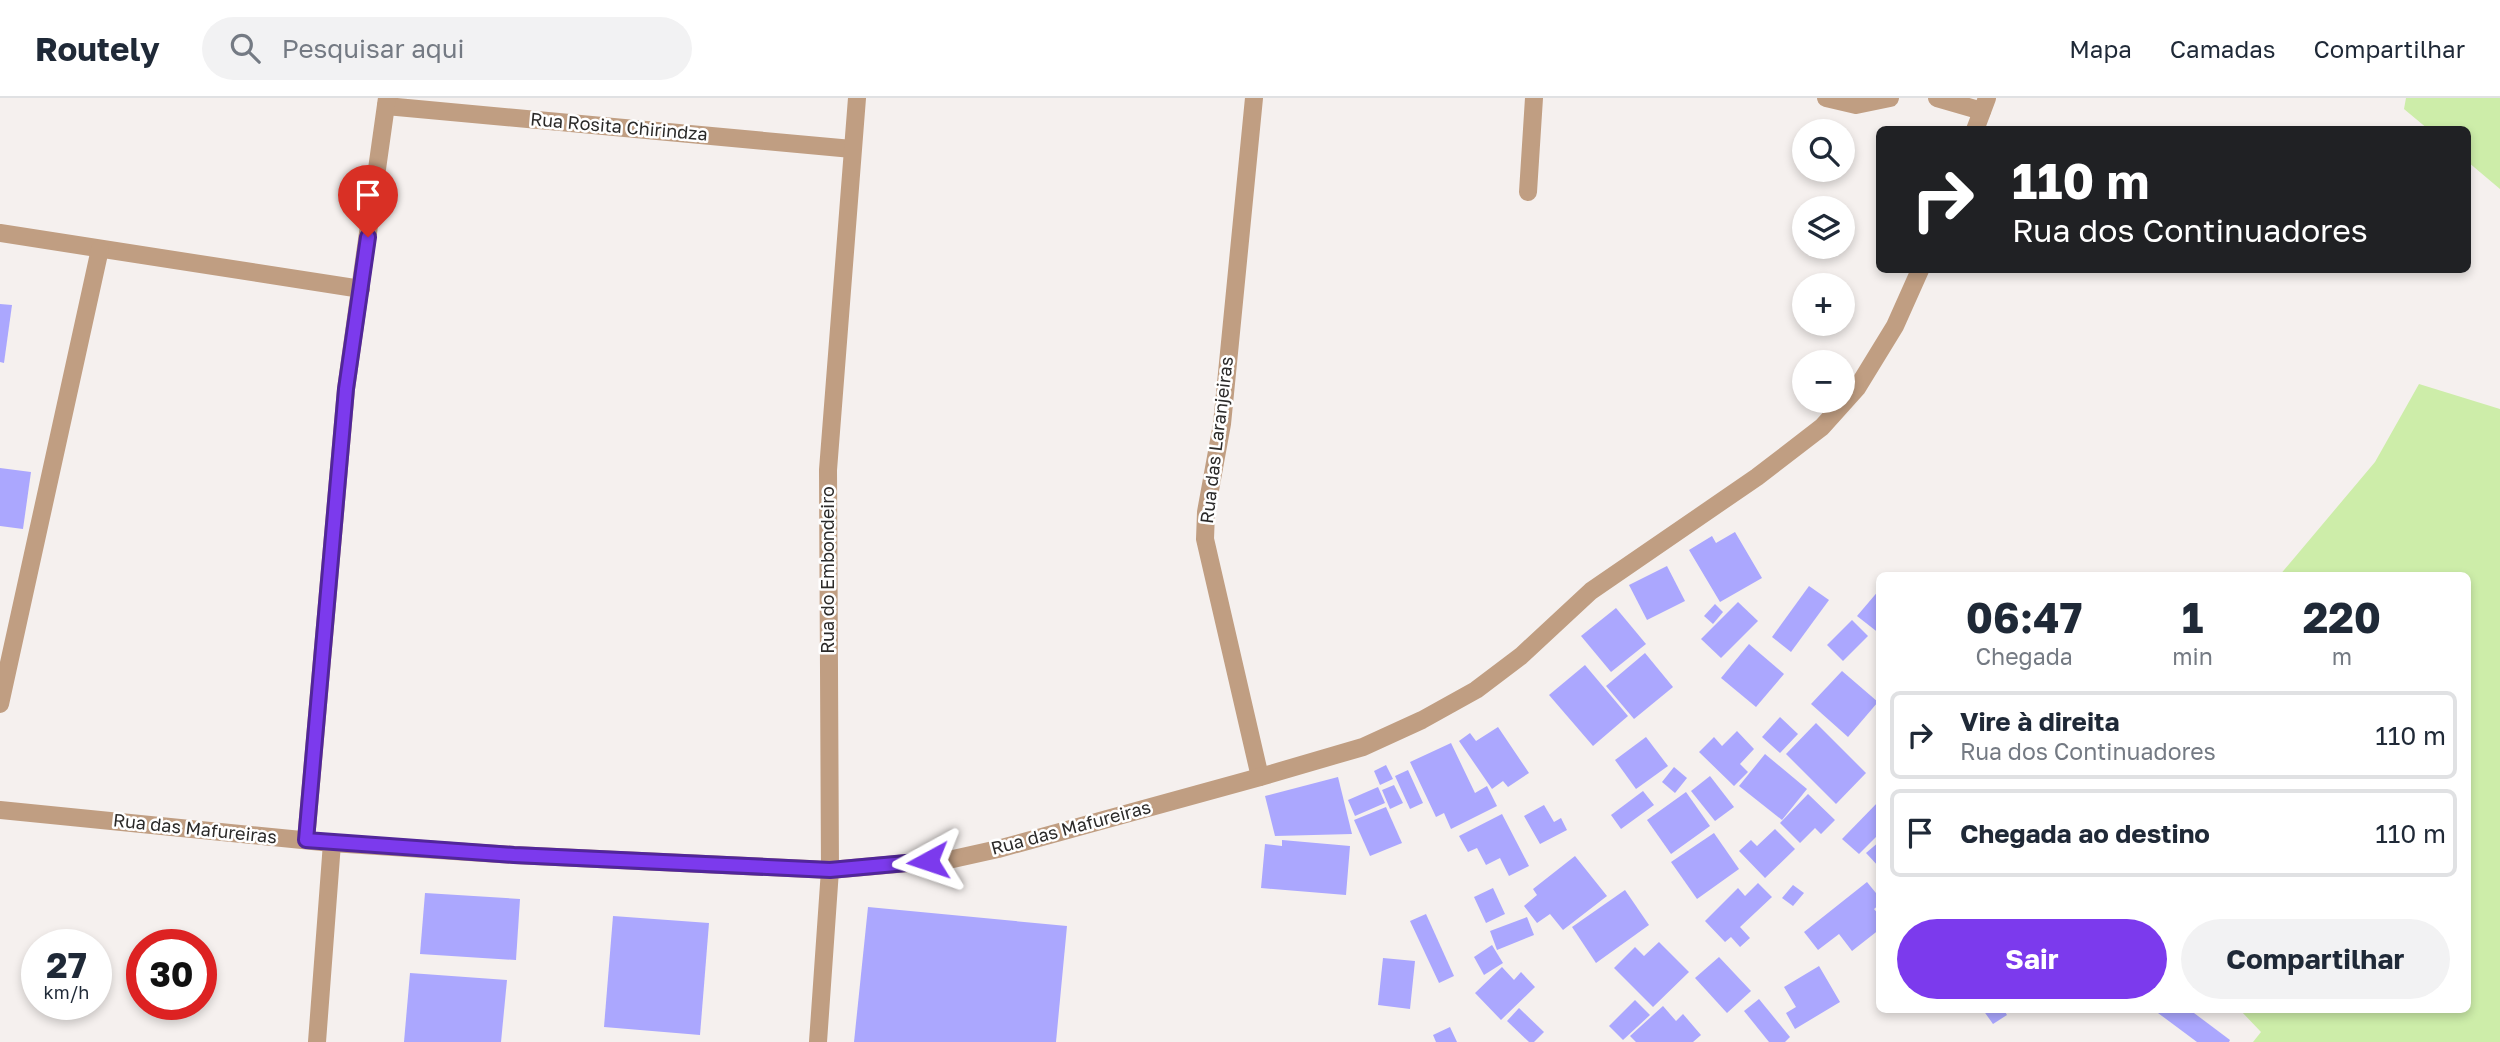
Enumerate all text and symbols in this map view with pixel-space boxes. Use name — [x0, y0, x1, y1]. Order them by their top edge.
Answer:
search box — [202, 17, 692, 80]
text: Routely — [35, 29, 160, 68]
icon: search — [226, 29, 264, 67]
text: Pesquisar aqui — [282, 33, 465, 64]
text: Mapa — [2069, 34, 2132, 63]
text: Camadas — [2170, 34, 2275, 63]
text: Compartilhar — [2313, 34, 2465, 63]
street label: Rua Rosita Chirindza — [529, 107, 709, 145]
map controls — [1792, 119, 1855, 413]
button: search — [1792, 119, 1855, 182]
text: 110 m — [2012, 151, 2149, 210]
icon: right — [1897, 154, 1988, 245]
pin — [338, 165, 398, 237]
icon: arrive — [349, 176, 387, 214]
button: layers — [1792, 196, 1855, 259]
text: Rua dos Continuadores — [2012, 211, 2368, 249]
button: + — [1792, 273, 1855, 336]
button: − — [1792, 350, 1855, 413]
street label: Rua das Laranjeiras — [1195, 355, 1237, 525]
street label: Rua do Embondeiro — [816, 486, 838, 654]
text: 06:47 — [1966, 592, 2082, 642]
text: 1 — [2182, 592, 2203, 642]
text: 220 — [2303, 592, 2381, 642]
text: Chegada — [1975, 642, 2073, 670]
text: min — [2172, 642, 2213, 670]
text: m — [2332, 642, 2352, 670]
text: Vire à direita — [1960, 706, 2120, 737]
icon: right — [1901, 716, 1939, 754]
text: 110 m — [2375, 720, 2446, 751]
text: Rua dos Continuadores — [1960, 737, 2216, 765]
street label: Rua das Mafureiras — [988, 795, 1153, 859]
street label: Rua das Mafureiras — [112, 808, 278, 848]
icon: arrive — [1901, 814, 1939, 852]
text: Chegada ao destino — [1960, 818, 2210, 849]
text: 110 m — [2375, 818, 2446, 849]
position arrow — [891, 824, 965, 898]
button: Sair — [1897, 919, 2167, 999]
button: Compartilhar — [2181, 919, 2450, 999]
speed limit sign: 30 — [126, 929, 217, 1020]
text: 27 — [46, 944, 87, 986]
text: km/h — [44, 981, 89, 1003]

